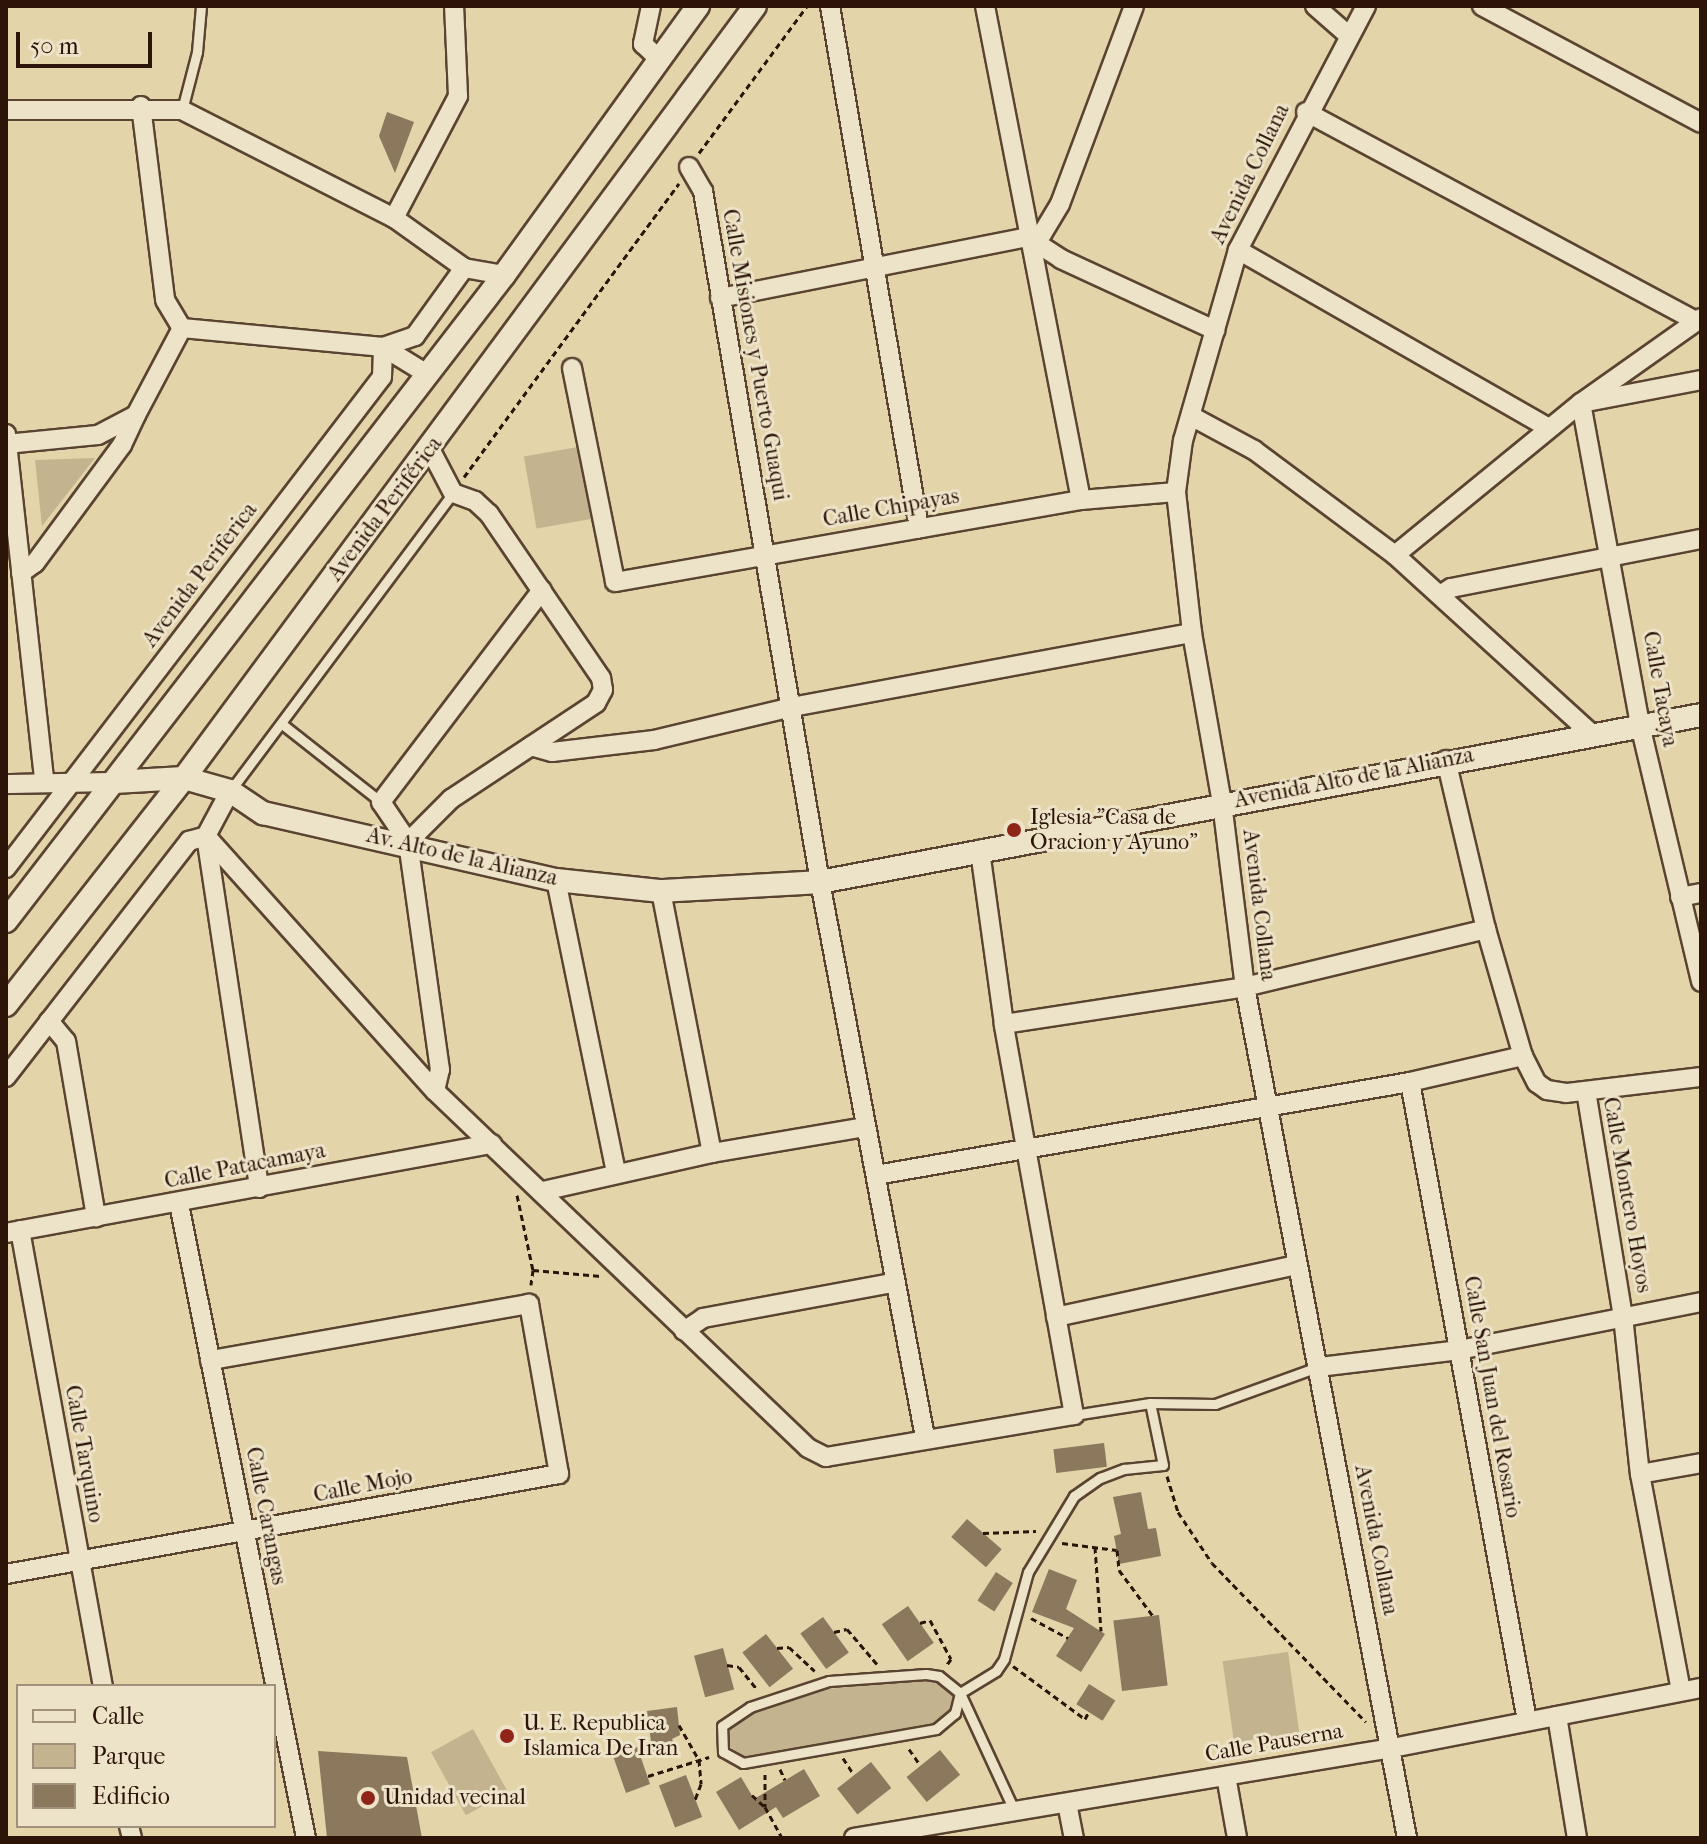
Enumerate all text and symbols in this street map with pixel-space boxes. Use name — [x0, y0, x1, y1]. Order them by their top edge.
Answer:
scale bar — [20, 16, 156, 66]
text: 50 m — [30, 32, 79, 60]
street label: Avenida Collana — [1205, 100, 1295, 248]
street label: Calle Misiones y Puerto Guaqui — [716, 207, 794, 503]
street label: Avenida Periférica — [322, 432, 448, 586]
street label: Calle Chipayas — [821, 483, 961, 533]
street label: Avenida Periferica — [137, 498, 263, 652]
street label: Calle Tacaya — [1637, 629, 1683, 749]
street label: Avenida Alto de la Alianza — [1232, 742, 1476, 814]
place label: Iglesia "Casa de Oracion y Ayuno" — [1030, 804, 1198, 856]
marker: Iglesia "Casa de Oracion y Ayuno" — [1005, 821, 1023, 839]
street label: Av. Alto de la Alianza — [364, 822, 560, 892]
street label: Avenida Collana — [1237, 828, 1281, 982]
street label: Calle Montero Hoyos — [1597, 1095, 1657, 1295]
street label: Calle Patacamaya — [162, 1137, 328, 1195]
street label: Calle San Juan del Rosario — [1458, 1274, 1526, 1520]
street label: Calle Tarquino — [59, 1383, 109, 1525]
street label: Calle Carangas — [240, 1445, 292, 1587]
street label: Calle Mojo — [311, 1463, 415, 1509]
street label: Avenida Collana — [1349, 1463, 1403, 1617]
legend — [16, 1684, 276, 1828]
text: Calle — [92, 1702, 144, 1730]
place label: U. E. Republica Islamica De Iran — [523, 1710, 678, 1762]
street label: Calle Pauserna — [1203, 1718, 1345, 1768]
marker: U. E. Republica Islamica De Iran — [498, 1727, 516, 1745]
text: Parque — [92, 1742, 165, 1770]
text: Edificio — [92, 1782, 170, 1810]
place label: Unidad vecinal — [384, 1785, 526, 1811]
marker: Unidad vecinal — [359, 1789, 377, 1807]

